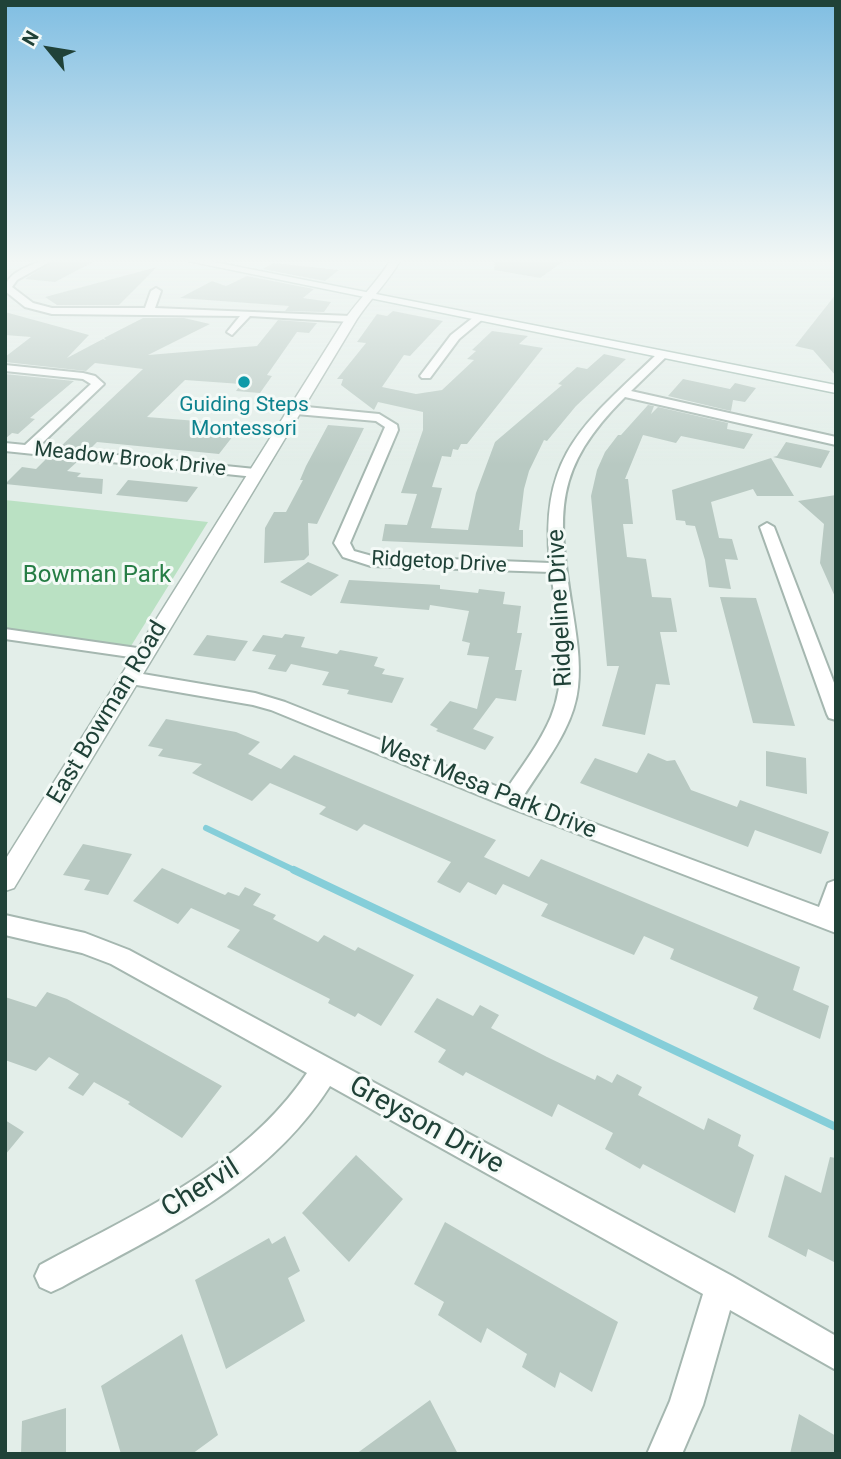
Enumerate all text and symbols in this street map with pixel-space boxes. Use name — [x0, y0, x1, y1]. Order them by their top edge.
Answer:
north arrow — [14, 14, 84, 84]
text: N — [17, 27, 44, 50]
marker: Guiding Steps Montessori — [236, 374, 252, 390]
place label: Guiding Steps Montessori — [179, 393, 309, 443]
street label: Meadow Brook Drive — [33, 437, 227, 483]
street label: Ridgeline Drive — [542, 528, 580, 688]
street label: Ridgetop Drive — [371, 547, 507, 579]
park label: Bowman Park — [23, 562, 171, 590]
street label: East Bowman Road — [42, 616, 174, 810]
street label: West Mesa Park Drive — [374, 732, 600, 846]
street label: Greyson Drive — [343, 1070, 509, 1182]
street label: Chervil — [156, 1152, 246, 1226]

